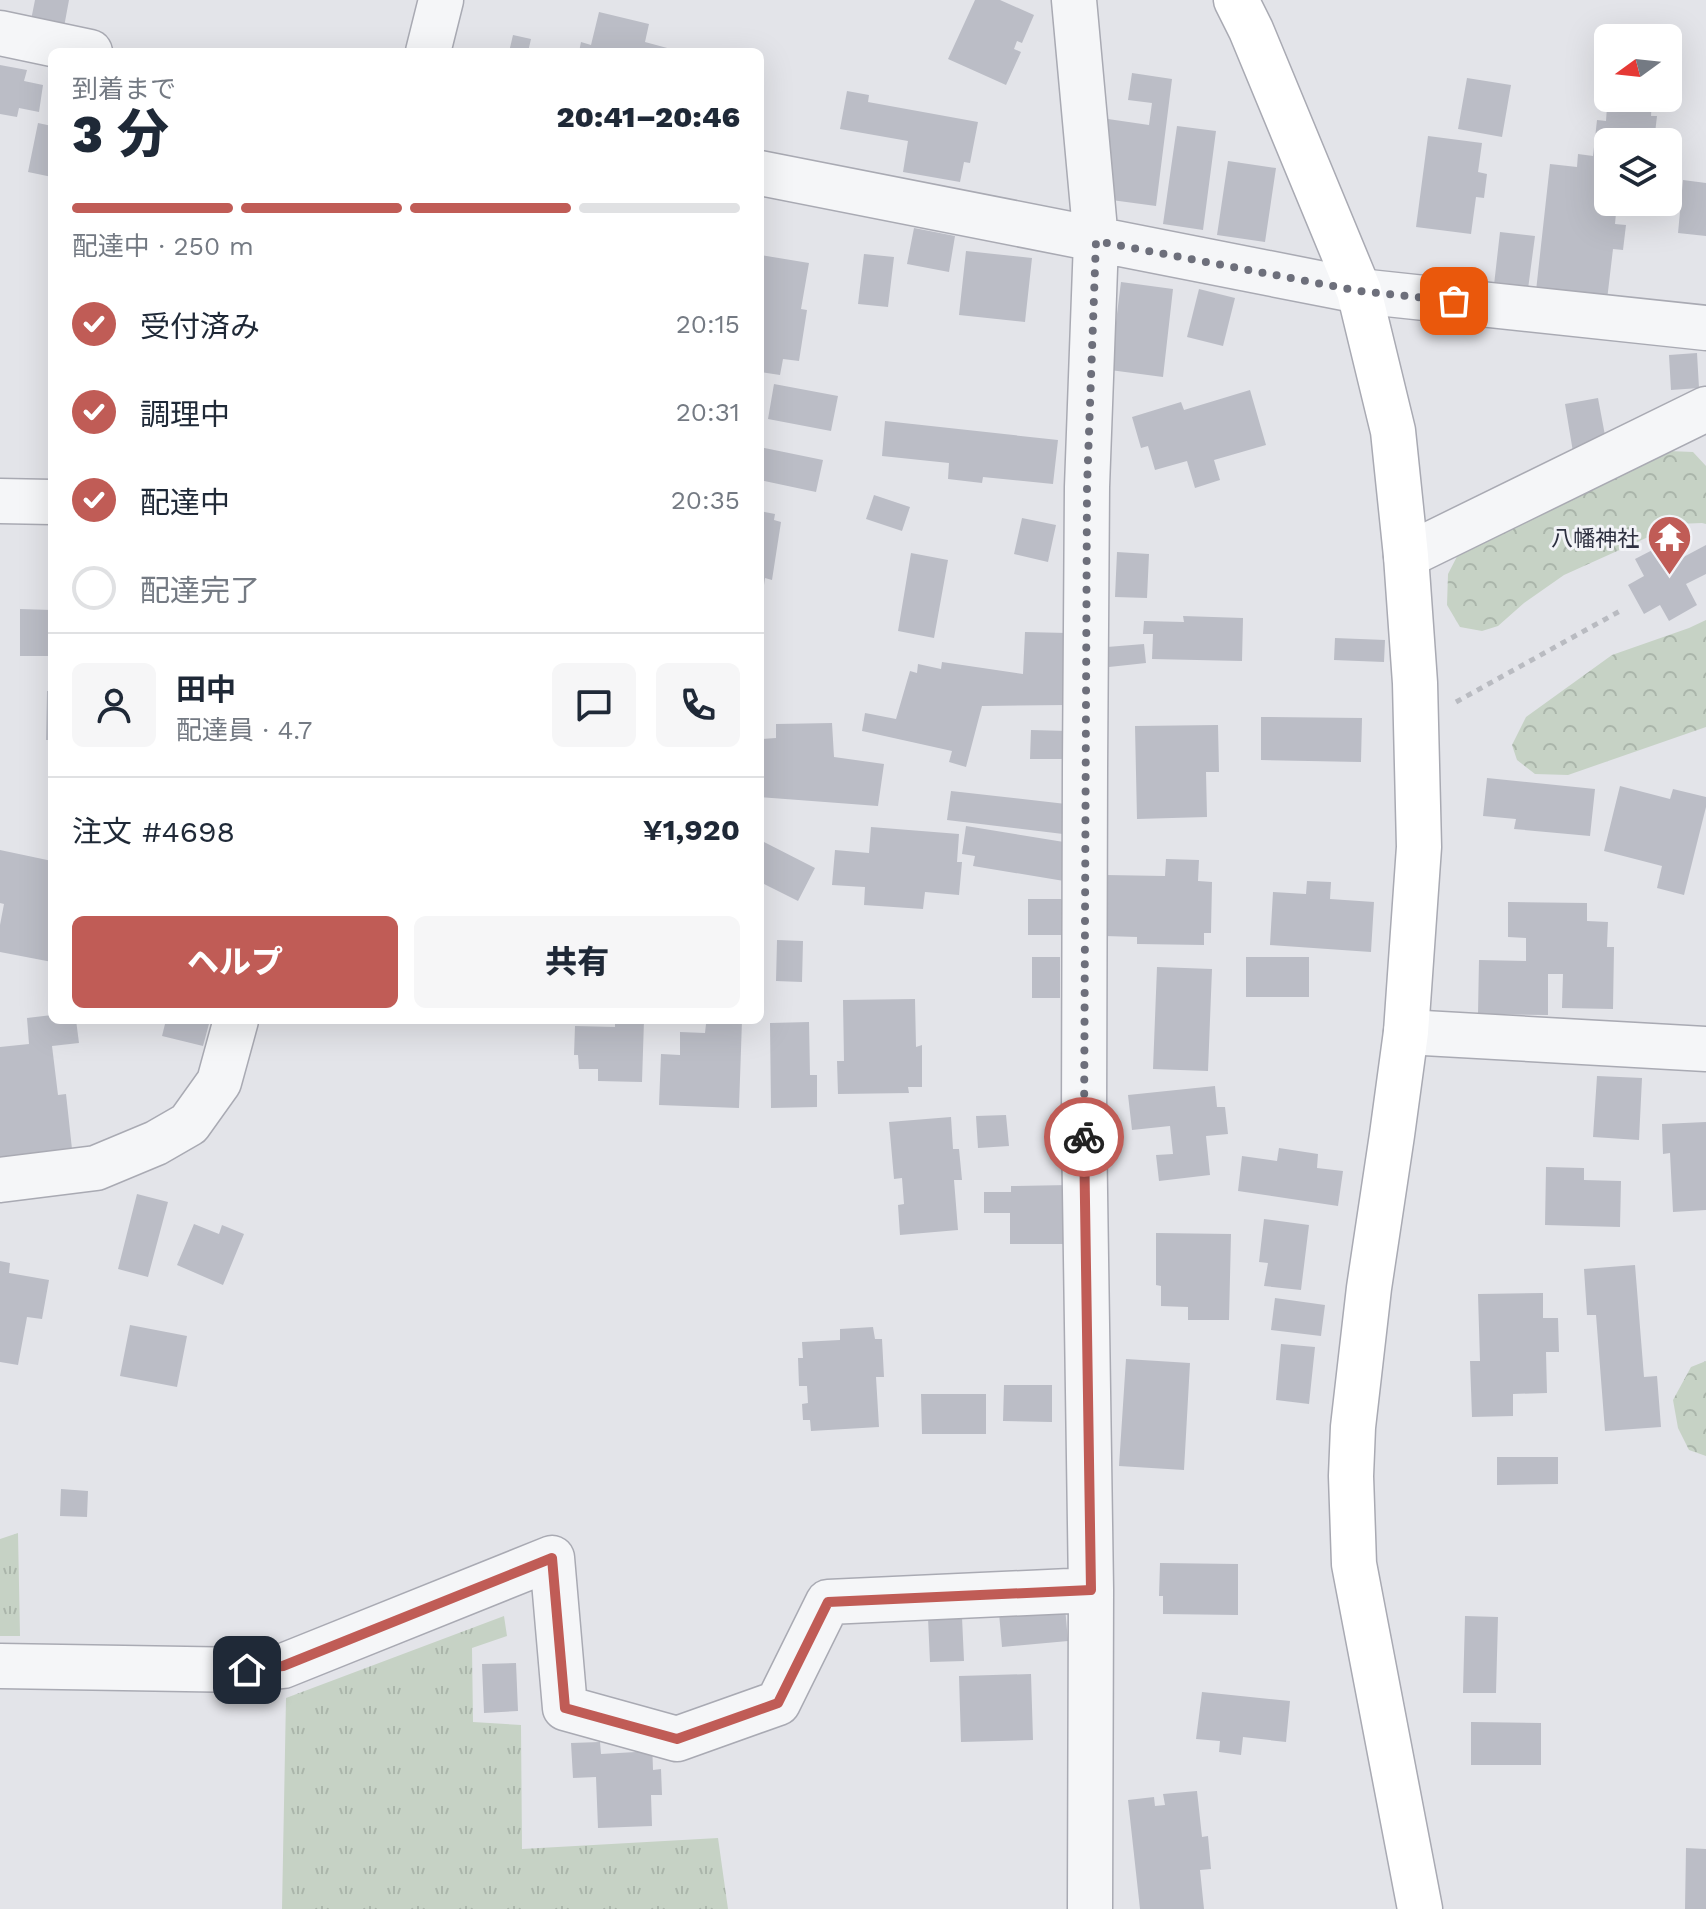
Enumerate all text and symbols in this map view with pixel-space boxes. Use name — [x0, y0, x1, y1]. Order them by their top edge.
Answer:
north arrow — [1594, 24, 1682, 112]
map controls — [1594, 24, 1682, 216]
text: 到着まで — [72, 74, 176, 104]
text: 20:41–20:46 — [556, 99, 740, 134]
text: 3 分 — [72, 104, 169, 165]
button: layers — [1594, 128, 1682, 216]
text: 配達中 · 250 m — [72, 231, 254, 261]
pin — [1420, 267, 1488, 335]
icon: bag — [1432, 279, 1476, 323]
icon: check — [72, 302, 116, 346]
text: 受付済み — [140, 309, 260, 344]
text: 20:15 — [676, 309, 740, 339]
icon: check — [72, 390, 116, 434]
text: 調理中 — [140, 397, 230, 432]
text: 20:31 — [676, 397, 740, 427]
icon: check — [72, 478, 116, 522]
text: 配達中 — [140, 485, 230, 520]
text: 20:35 — [671, 485, 740, 515]
temple icon: 八幡神社 — [1646, 514, 1694, 577]
place label: 八幡神社 — [1551, 526, 1639, 551]
text: 配達完了 — [140, 573, 260, 608]
button: person — [72, 663, 156, 747]
button: chat — [552, 663, 636, 747]
button: phone — [656, 663, 740, 747]
text: 田中 — [176, 672, 236, 707]
text: 配達員 · 4.7 — [176, 715, 312, 745]
text: ¥1,920 — [643, 812, 740, 847]
text: 注文 #4698 — [72, 814, 235, 849]
button: ヘルプ — [72, 916, 398, 1008]
button: 共有 — [414, 916, 740, 1008]
courier — [1044, 1097, 1124, 1177]
icon: bike — [1062, 1115, 1106, 1159]
pin — [213, 1636, 281, 1704]
icon: home — [225, 1648, 269, 1692]

